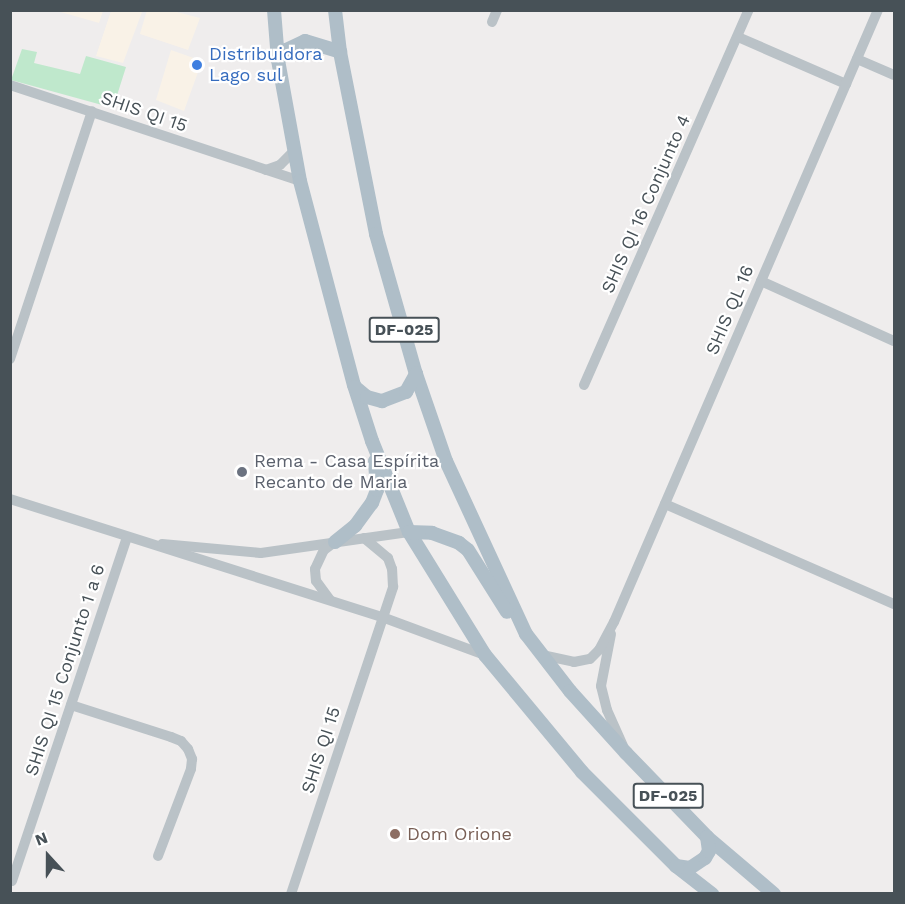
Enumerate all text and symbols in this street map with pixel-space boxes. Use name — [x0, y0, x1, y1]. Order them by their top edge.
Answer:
place label: Distribuidora Lago sul — [209, 44, 322, 86]
marker: Distribuidora Lago sul — [190, 58, 204, 72]
street label: SHIS QI 15 — [98, 87, 190, 137]
street label: SHIS QI 16 Conjunto 4 — [597, 111, 695, 297]
street label: SHIS QL 16 — [701, 262, 759, 358]
road number: DF-025 — [368, 317, 440, 343]
place label: Rema - Casa Espírita Recanto de Maria — [254, 451, 440, 494]
marker: Rema - Casa Espírita Recanto de Maria — [235, 465, 249, 479]
street label: SHIS QI 15 Conjunto 1 a 6 — [20, 561, 110, 779]
street label: SHIS QI 15 — [297, 704, 345, 796]
road number: DF-025 — [632, 783, 704, 809]
place label: Dom Orione — [407, 823, 512, 845]
north arrow — [18, 826, 78, 886]
marker: Dom Orione — [388, 827, 402, 841]
text: N — [32, 828, 50, 850]

